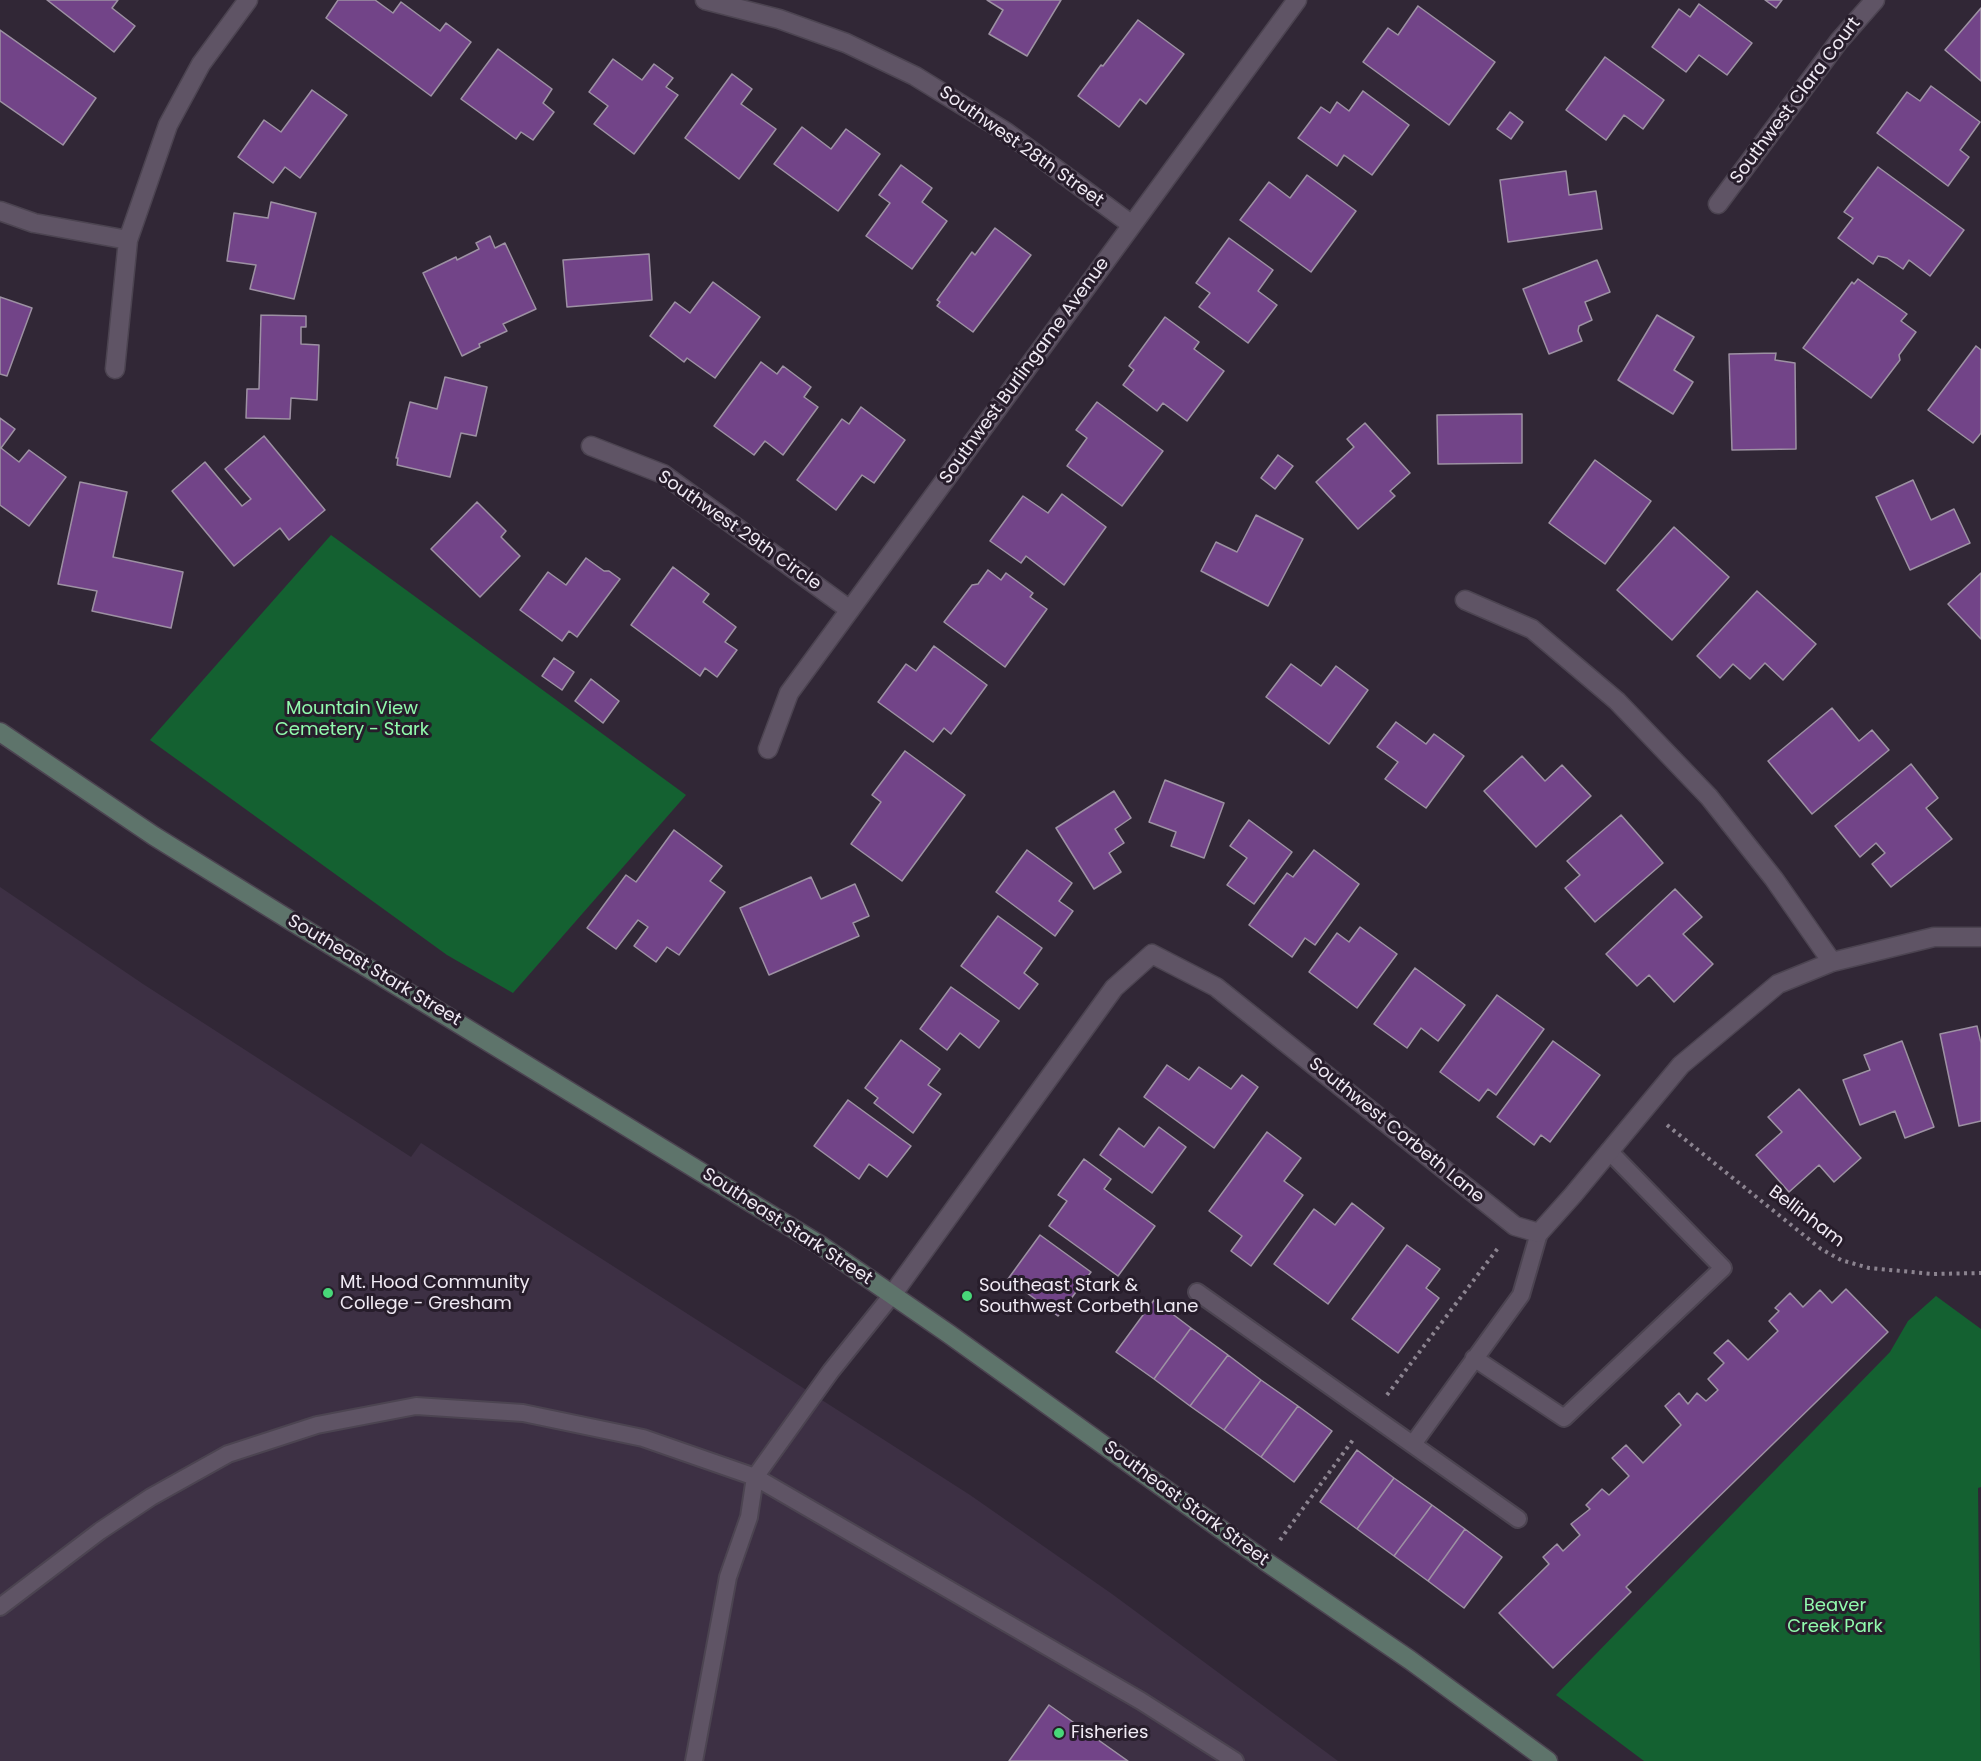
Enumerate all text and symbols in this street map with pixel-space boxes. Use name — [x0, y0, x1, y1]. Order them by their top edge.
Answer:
street label: Southwest Clara Court — [1726, 14, 1866, 188]
street label: Southwest 28th Street — [935, 82, 1107, 212]
street label: Southwest Burlingame Avenue — [936, 254, 1114, 488]
street label: Southwest 29th Circle — [653, 466, 825, 596]
park label: Mountain View Cemetery - Stark — [275, 698, 429, 740]
street label: Southeast Stark Street — [283, 911, 465, 1031]
street label: Southwest Corbeth Lane — [1304, 1054, 1488, 1208]
street label: Southeast Stark Street — [698, 1164, 876, 1290]
street label: Bellinham — [1764, 1182, 1848, 1252]
place label: Mt. Hood Community College - Gresham — [340, 1272, 530, 1314]
place label: Southeast Stark & Southwest Corbeth Lane — [979, 1275, 1198, 1318]
marker: Mt. Hood Community College - Gresham — [321, 1286, 335, 1300]
marker: Southeast Stark & Southwest Corbeth Lane — [960, 1289, 974, 1303]
street label: Southeast Stark Street — [1099, 1437, 1273, 1571]
park label: Beaver Creek Park — [1787, 1595, 1883, 1638]
place label: Fisheries — [1071, 1722, 1148, 1744]
marker: Fisheries — [1052, 1726, 1066, 1740]

